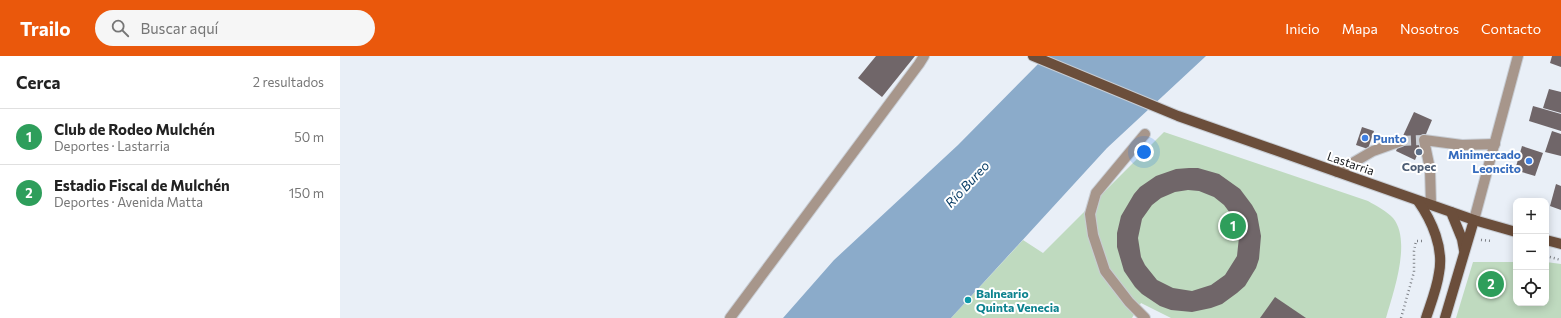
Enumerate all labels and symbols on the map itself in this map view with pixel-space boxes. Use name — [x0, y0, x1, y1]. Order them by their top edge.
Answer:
place label: Punto — [1373, 131, 1407, 145]
marker: Punto — [1360, 133, 1370, 143]
your location — [1134, 142, 1154, 162]
marker: Copec — [1414, 147, 1424, 157]
place label: Minimercado Leoncito — [1448, 147, 1521, 175]
street label: Lastarria — [1326, 148, 1376, 178]
marker: Minimercado Leoncito — [1524, 156, 1534, 166]
water label: Río Bureo — [942, 157, 993, 211]
place label: Copec — [1402, 159, 1436, 173]
pin: 1 — [1220, 211, 1246, 241]
pin: 2 — [1478, 269, 1504, 299]
place label: Balneario Quinta Venecia — [976, 286, 1059, 314]
marker: Balneario Quinta Venecia — [963, 295, 973, 305]

